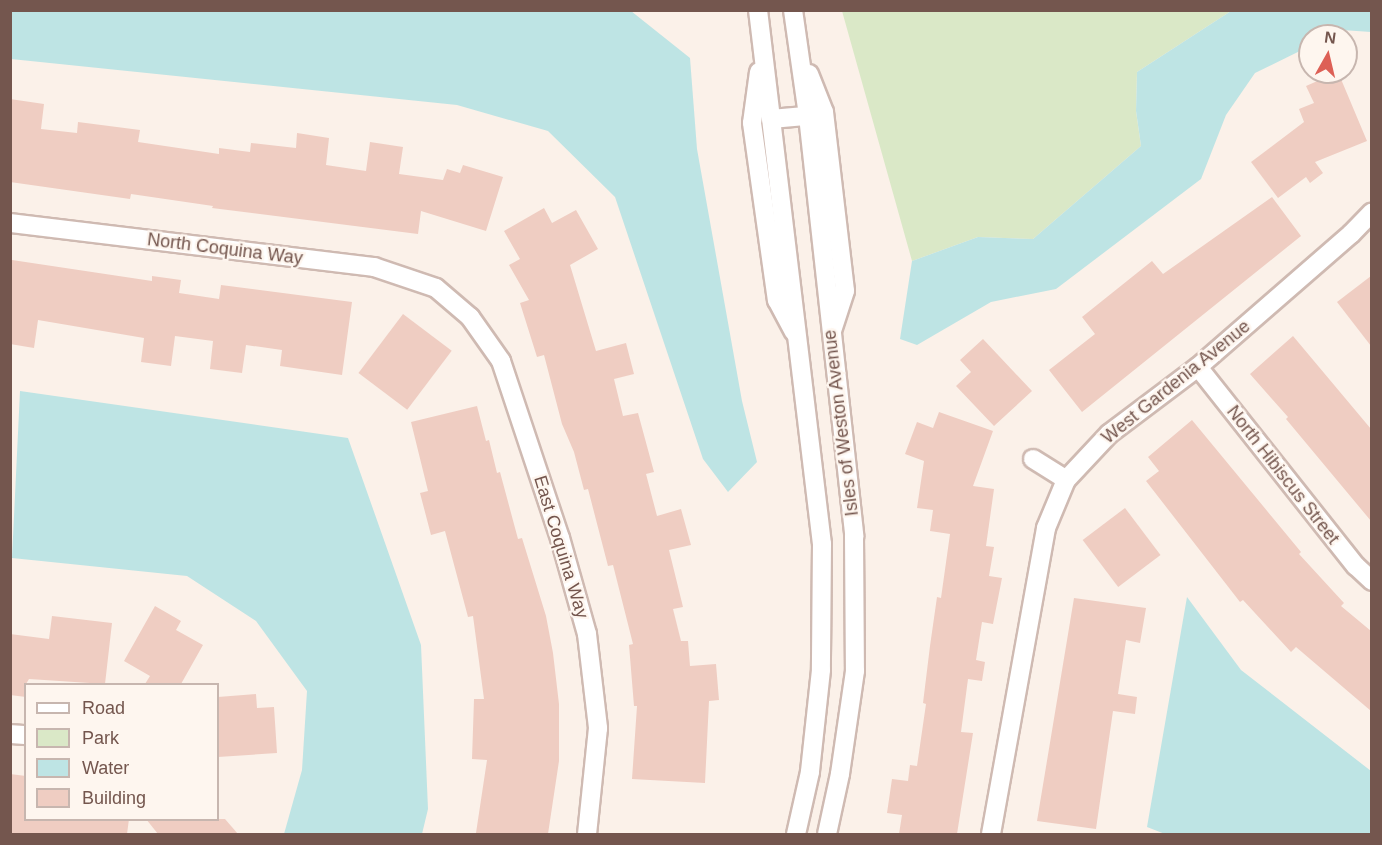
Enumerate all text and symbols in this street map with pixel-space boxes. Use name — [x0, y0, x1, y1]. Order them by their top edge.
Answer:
north arrow — [1298, 24, 1358, 84]
text: N — [1323, 28, 1337, 47]
street label: North Coquina Way — [146, 229, 304, 269]
street label: West Gardenia Avenue — [1097, 315, 1255, 449]
street label: Isles of Weston Avenue — [819, 328, 863, 518]
street label: North Hibiscus Street — [1222, 401, 1344, 549]
street label: East Coquina Way — [529, 473, 593, 621]
legend — [24, 683, 219, 821]
text: Road — [82, 698, 125, 718]
text: Park — [82, 728, 119, 748]
text: Water — [82, 758, 129, 778]
text: Building — [82, 788, 146, 808]

